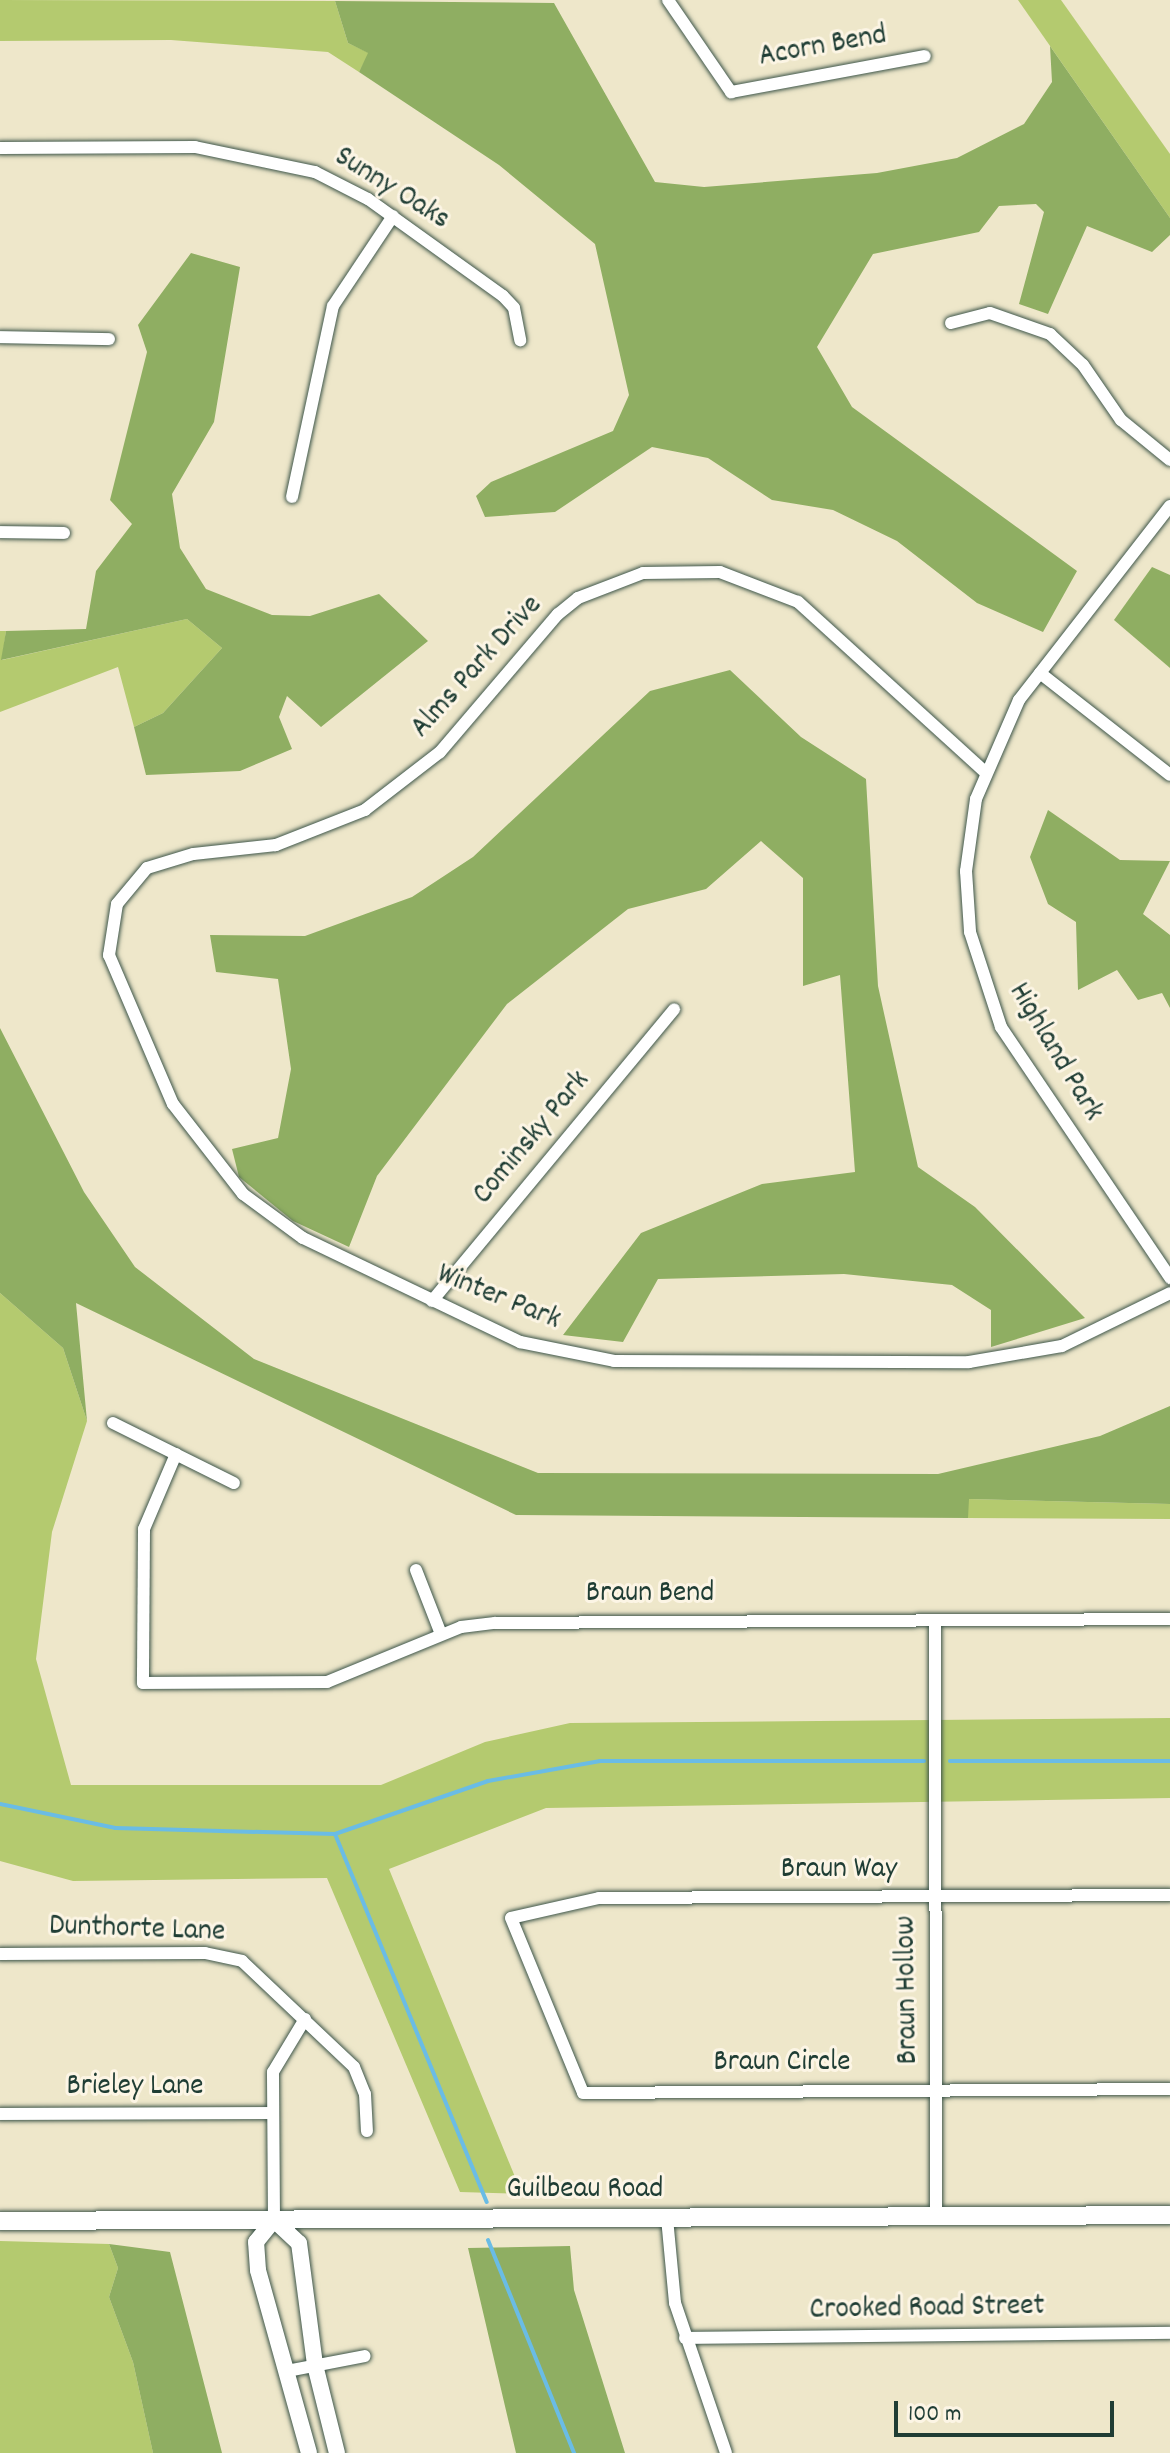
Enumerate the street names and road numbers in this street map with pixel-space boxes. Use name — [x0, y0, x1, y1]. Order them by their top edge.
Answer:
street label: Acorn Bend — [756, 19, 890, 77]
street label: Sunny Oaks — [327, 141, 455, 239]
street label: Alms Park Drive — [405, 589, 551, 747]
street label: Highland Park — [999, 977, 1109, 1129]
street label: Cominsky Park — [467, 1065, 599, 1213]
street label: Winter Park — [431, 1258, 565, 1340]
street label: Braun Bend — [586, 1577, 714, 1613]
street label: Braun Way — [781, 1853, 897, 1889]
street label: Dunthorte Lane — [48, 1910, 226, 1952]
street label: Braun Hollow — [890, 1915, 928, 2065]
street label: Braun Circle — [714, 2046, 850, 2082]
street label: Brieley Lane — [67, 2070, 203, 2106]
street label: Guilbeau Road — [507, 2173, 663, 2209]
street label: Crooked Road Street — [809, 2290, 1045, 2330]

